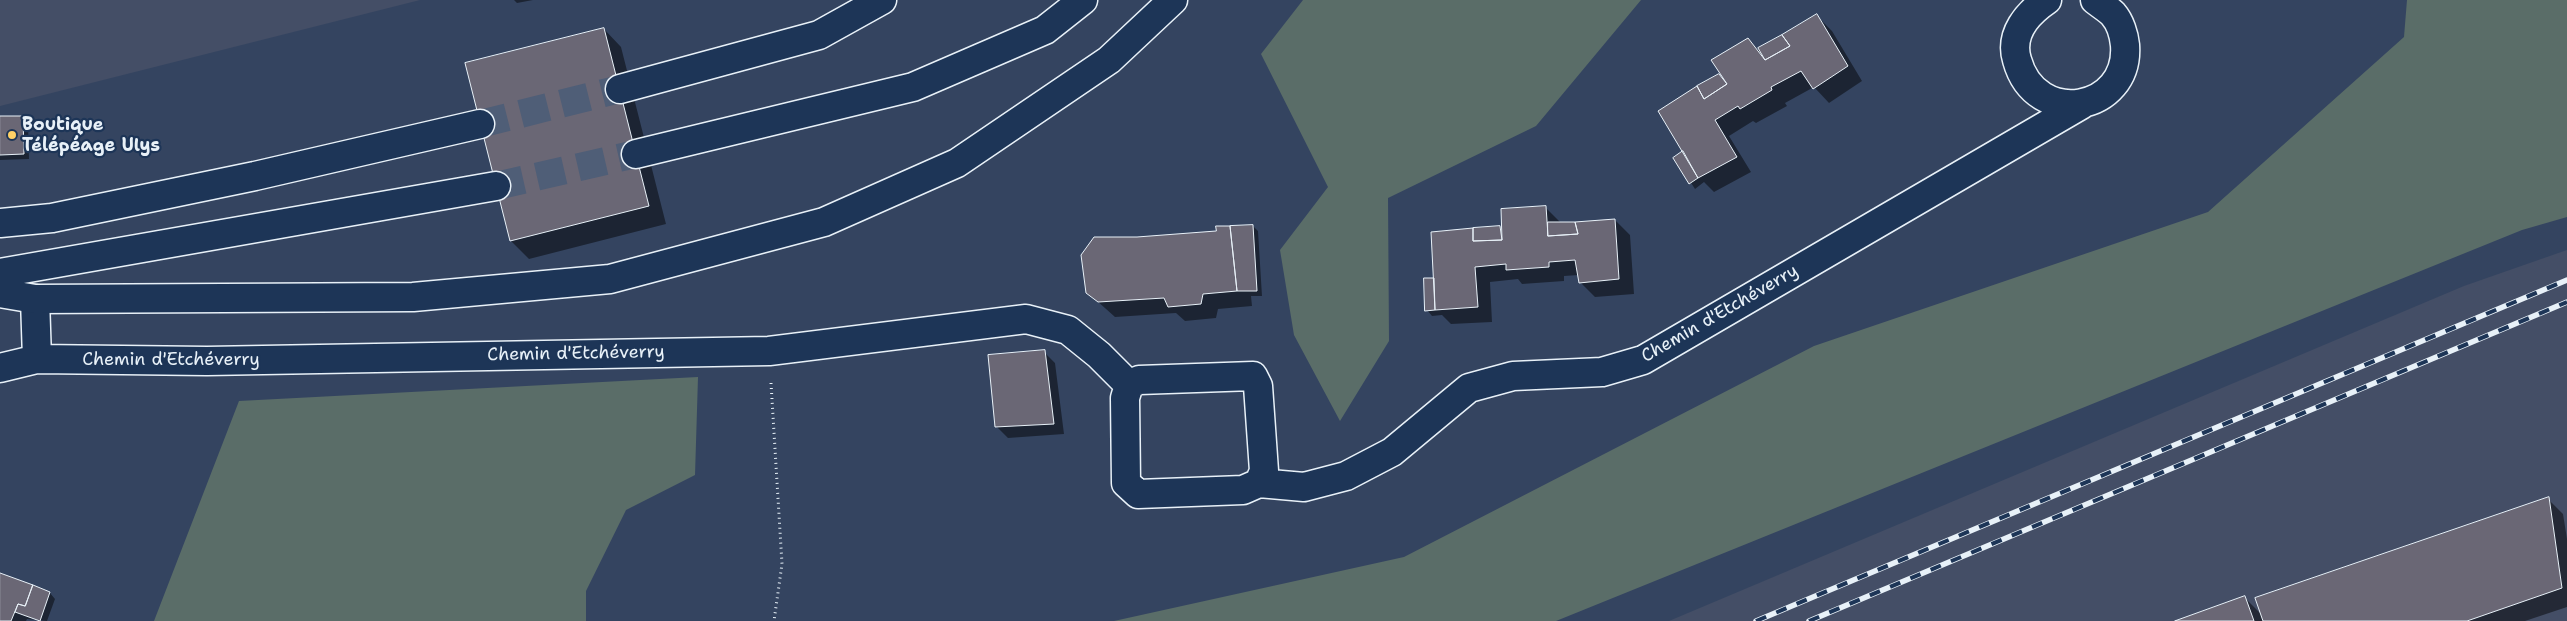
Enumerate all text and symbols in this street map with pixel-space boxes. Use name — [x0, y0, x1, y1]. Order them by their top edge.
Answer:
place label: Boutique Télépéage Ulys — [22, 114, 160, 156]
marker: Boutique Télépéage Ulys — [6, 129, 18, 141]
street label: Chemin d'Etchéverry — [1638, 260, 1802, 368]
street label: Chemin d'Etchéverry — [487, 342, 665, 366]
street label: Chemin d'Etchéverry — [82, 349, 260, 371]

